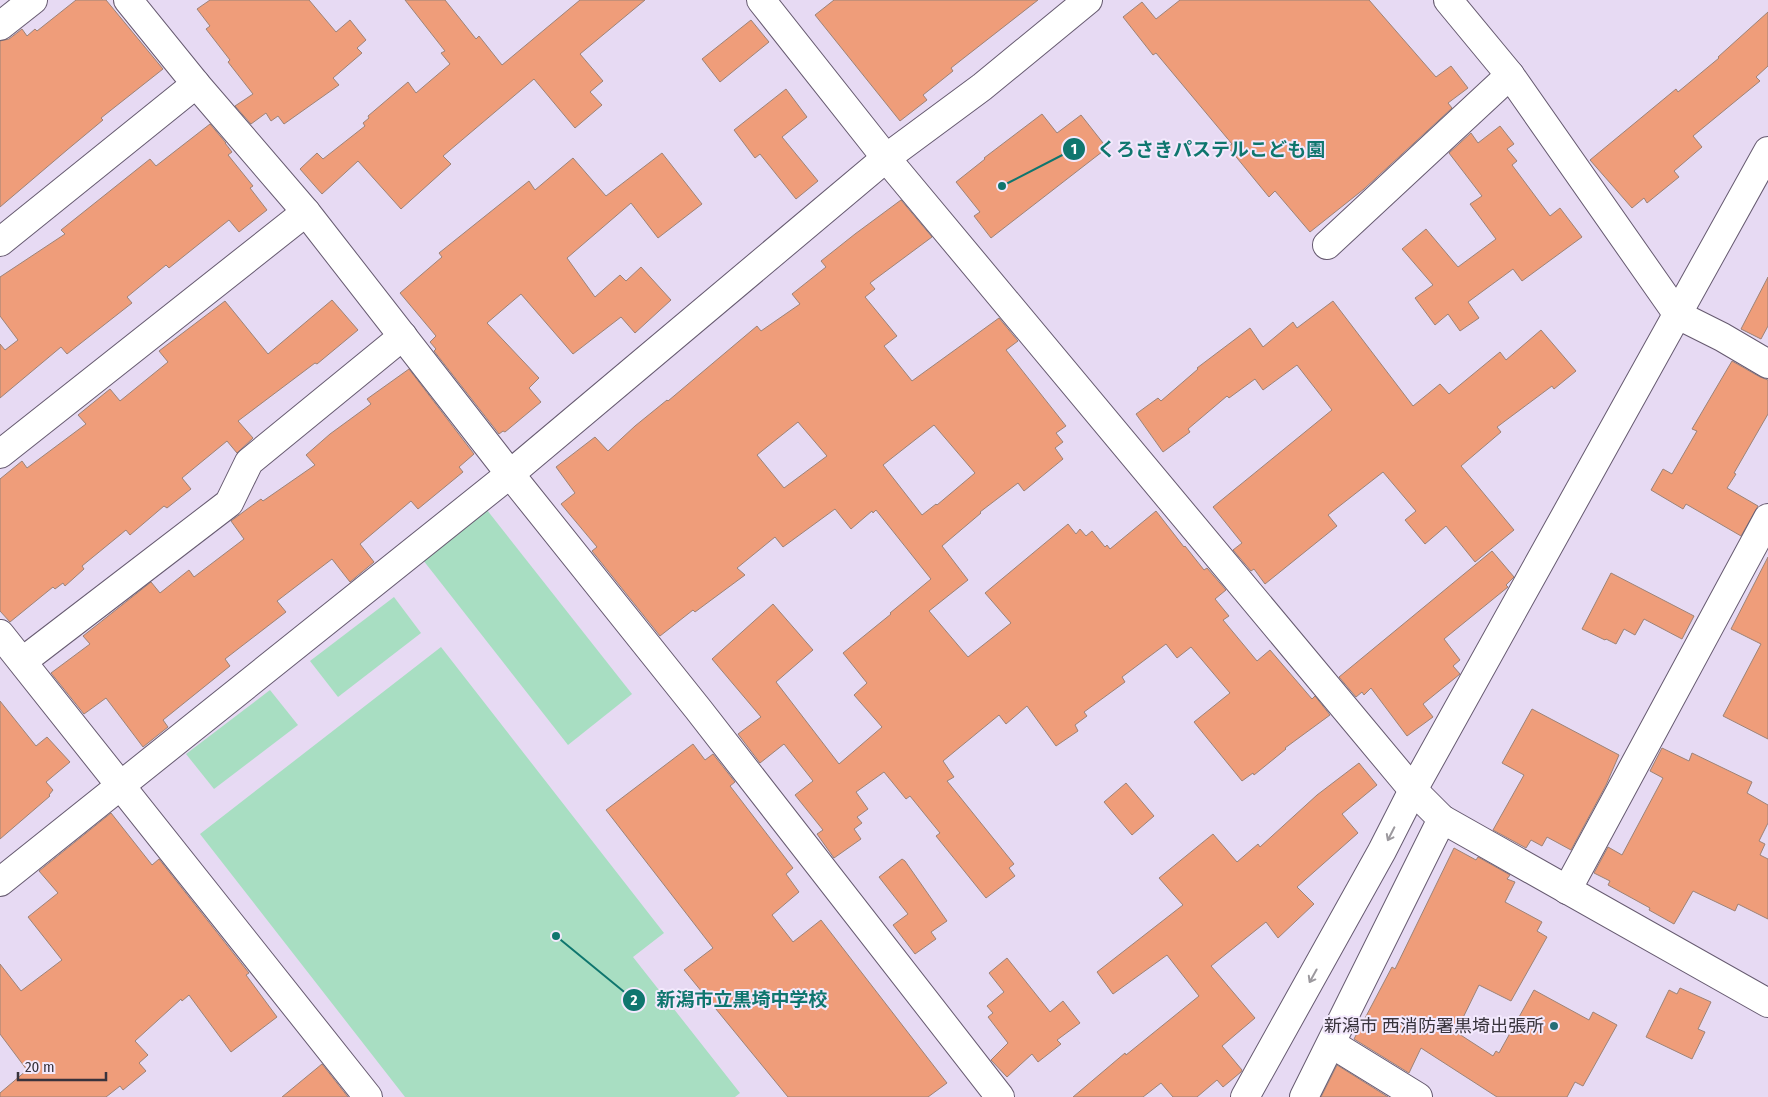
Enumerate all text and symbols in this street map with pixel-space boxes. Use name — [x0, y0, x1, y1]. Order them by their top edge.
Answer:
callout: くろさきパステルこども園 — [1062, 132, 1335, 166]
text: くろさきパステルこども園 — [1097, 138, 1325, 161]
text: 1 — [1071, 140, 1077, 158]
one-way arrow — [1386, 826, 1396, 841]
one-way arrow — [1307, 968, 1317, 983]
callout: 新潟市立黒埼中学校 — [621, 983, 837, 1017]
text: 新潟市立黒埼中学校 — [656, 988, 828, 1011]
text: 2 — [630, 991, 638, 1009]
place label: 新潟市 西消防署黒埼出張所 — [1324, 1015, 1544, 1037]
marker: 新潟市 西消防署黒埼出張所 — [1548, 1020, 1560, 1032]
scale bar — [18, 1050, 105, 1082]
text: 20 m — [25, 1058, 55, 1076]

